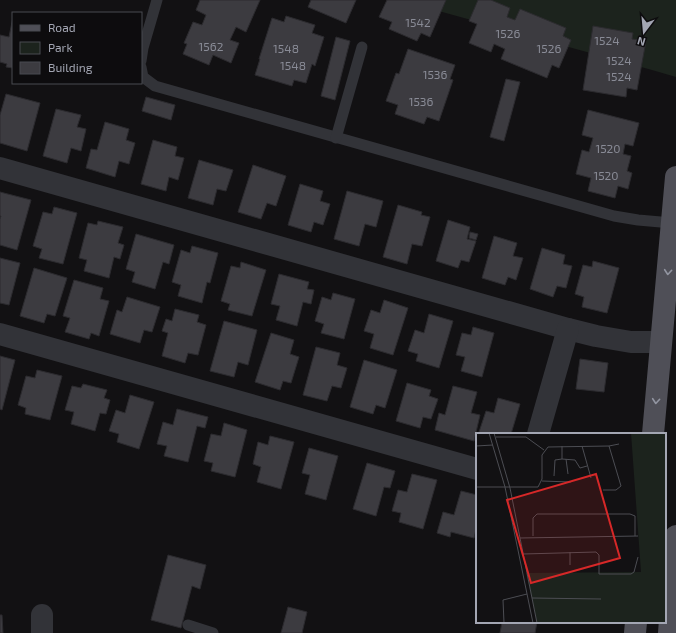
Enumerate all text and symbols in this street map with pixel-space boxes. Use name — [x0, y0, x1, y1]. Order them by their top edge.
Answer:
legend — [12, 12, 142, 84]
north arrow — [624, 12, 664, 52]
house number: 1542 — [405, 15, 431, 29]
text: Road — [48, 20, 76, 34]
house number: 1526 — [496, 26, 521, 40]
house number: 1524 — [594, 33, 620, 47]
text: N — [635, 35, 647, 49]
house number: 1562 — [199, 39, 224, 53]
text: Park — [48, 40, 73, 54]
house number: 1548 — [273, 41, 299, 55]
house number: 1526 — [537, 41, 562, 55]
house number: 1524 — [606, 53, 632, 67]
house number: 1548 — [280, 58, 306, 72]
text: Building — [48, 60, 93, 74]
house number: 1536 — [423, 67, 448, 81]
house number: 1524 — [606, 69, 632, 83]
house number: 1536 — [409, 94, 434, 108]
house number: 1520 — [595, 141, 621, 155]
house number: 1520 — [593, 168, 619, 182]
one-way arrow — [663, 269, 672, 275]
one-way arrow — [651, 398, 660, 404]
inset map — [476, 433, 666, 623]

